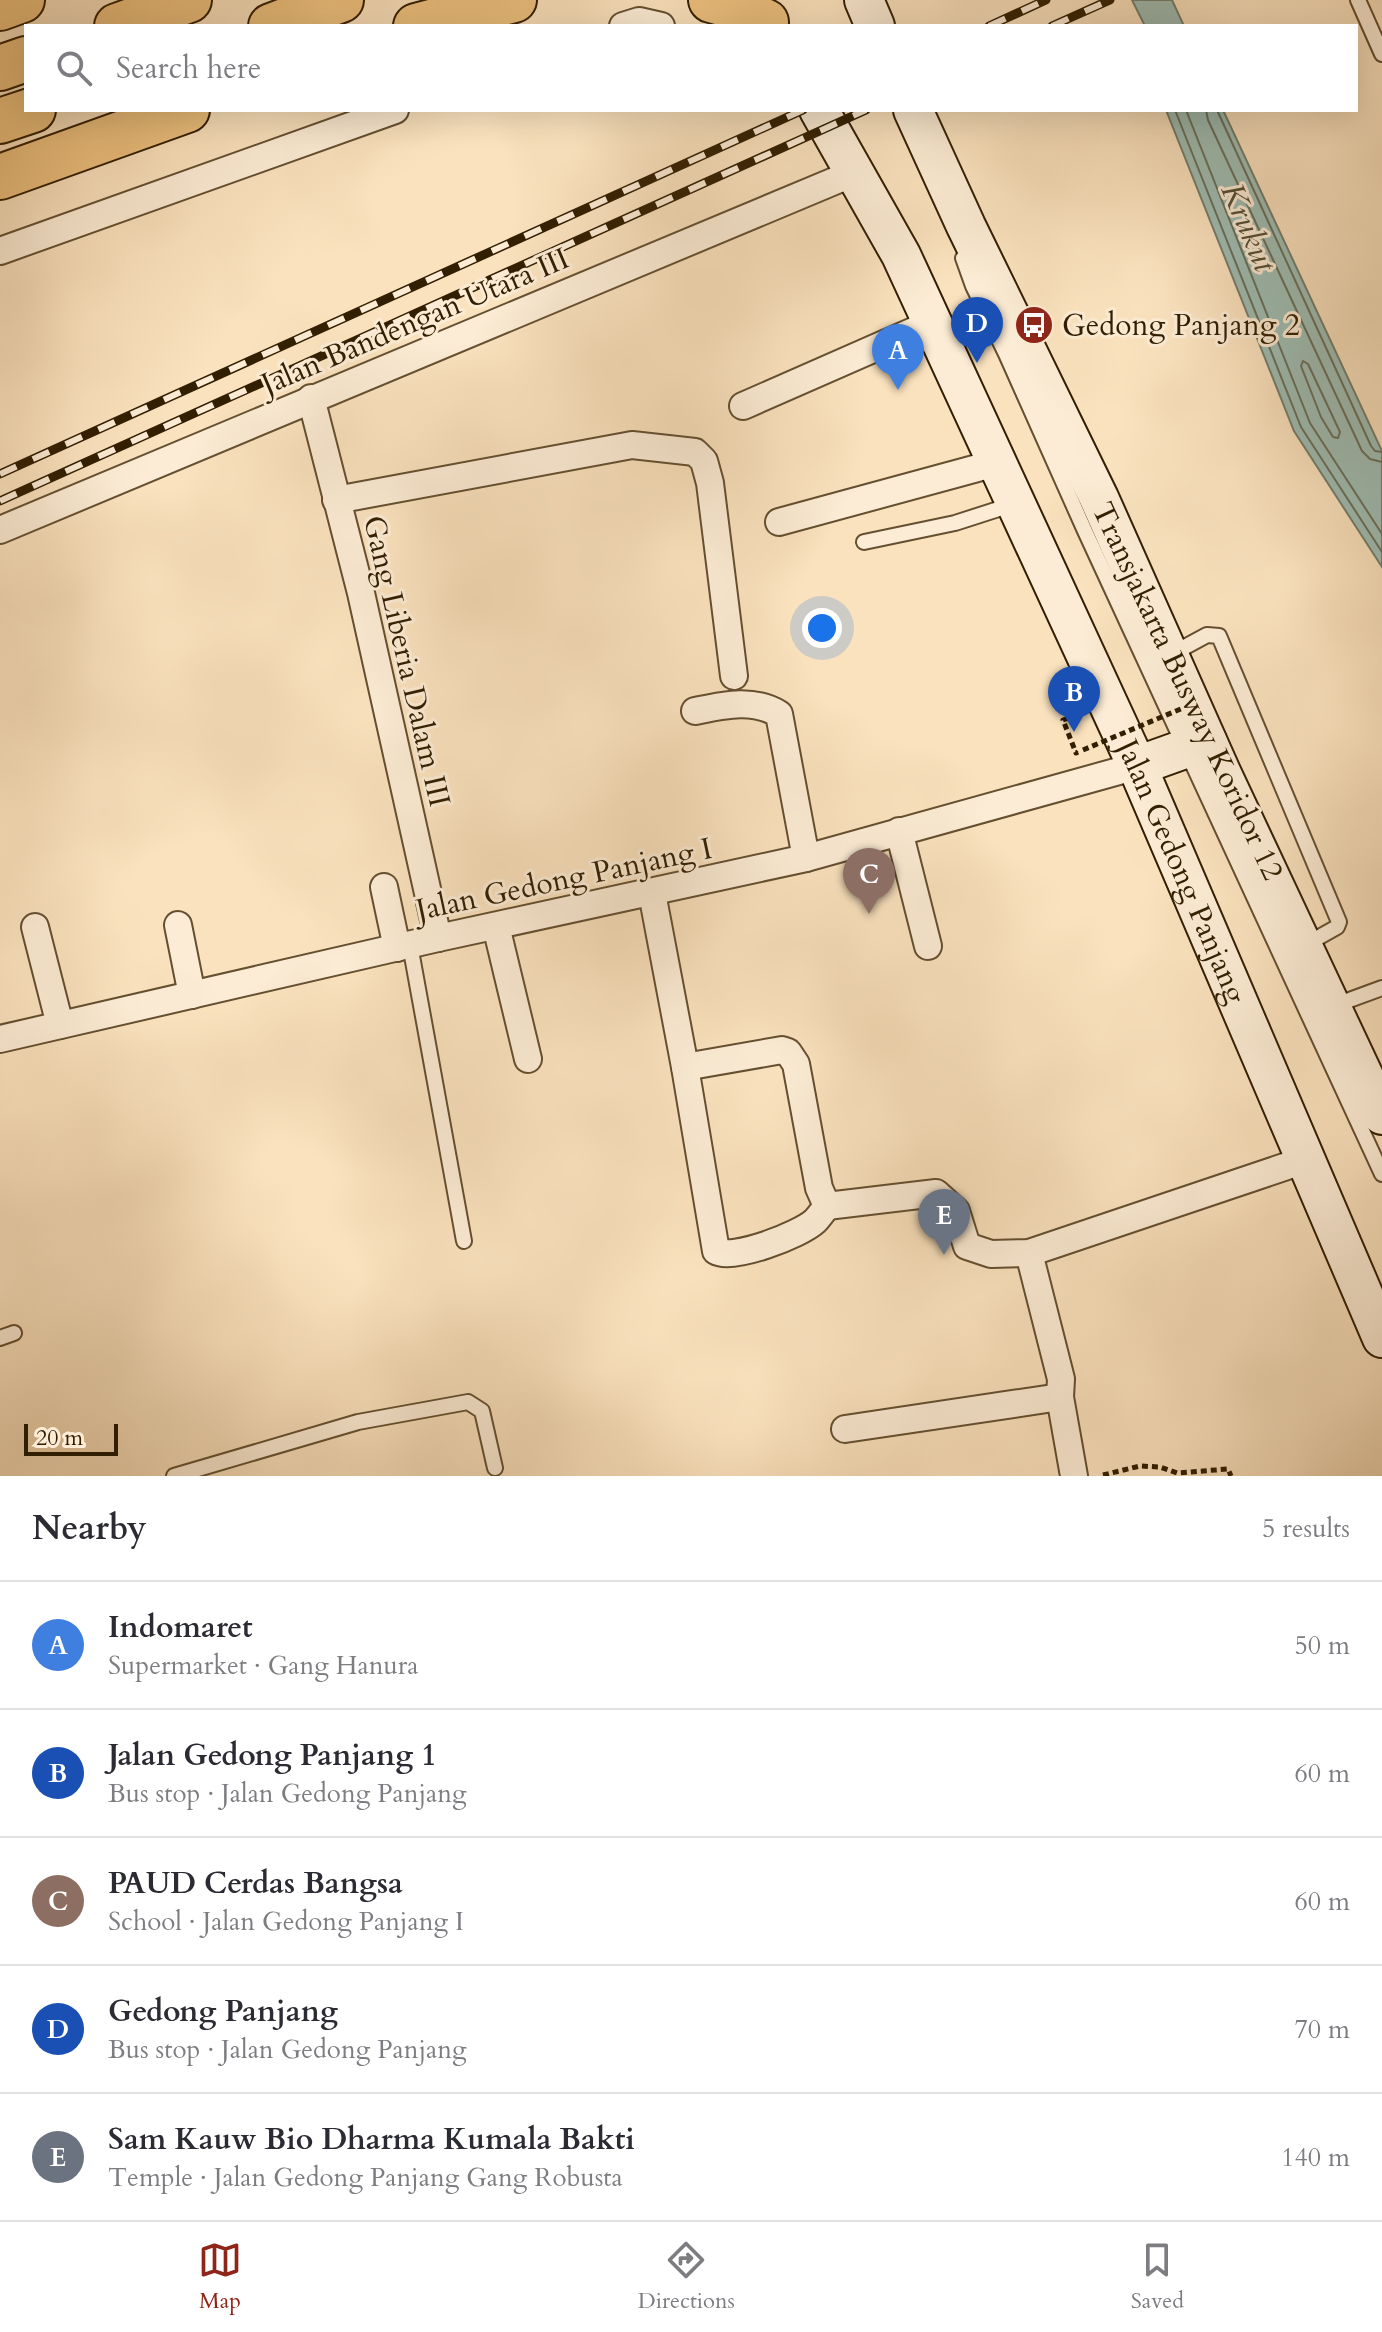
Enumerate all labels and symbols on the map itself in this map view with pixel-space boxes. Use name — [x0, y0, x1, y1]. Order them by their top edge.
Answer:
water label: Krukut — [1210, 176, 1287, 279]
street label: Jalan Bandengan Utara III — [251, 238, 575, 406]
pin: D — [951, 297, 1003, 363]
bus stop icon: Gedong Panjang 2 — [1013, 304, 1055, 346]
place label: Gedong Panjang 2 — [1062, 305, 1300, 346]
pin: A — [872, 324, 924, 390]
street label: Transjakarta Busway Koridor 12 — [1082, 496, 1293, 887]
street label: Gang Liberia Dalam III — [353, 512, 460, 811]
your location — [802, 608, 842, 648]
pin: B — [1048, 666, 1100, 732]
street label: Jalan Gedong Panjang — [1105, 729, 1256, 1010]
street label: Jalan Gedong Panjang I — [408, 828, 716, 932]
pin: C — [843, 848, 895, 914]
pin: E — [918, 1189, 970, 1255]
scale bar — [24, 1420, 118, 1456]

